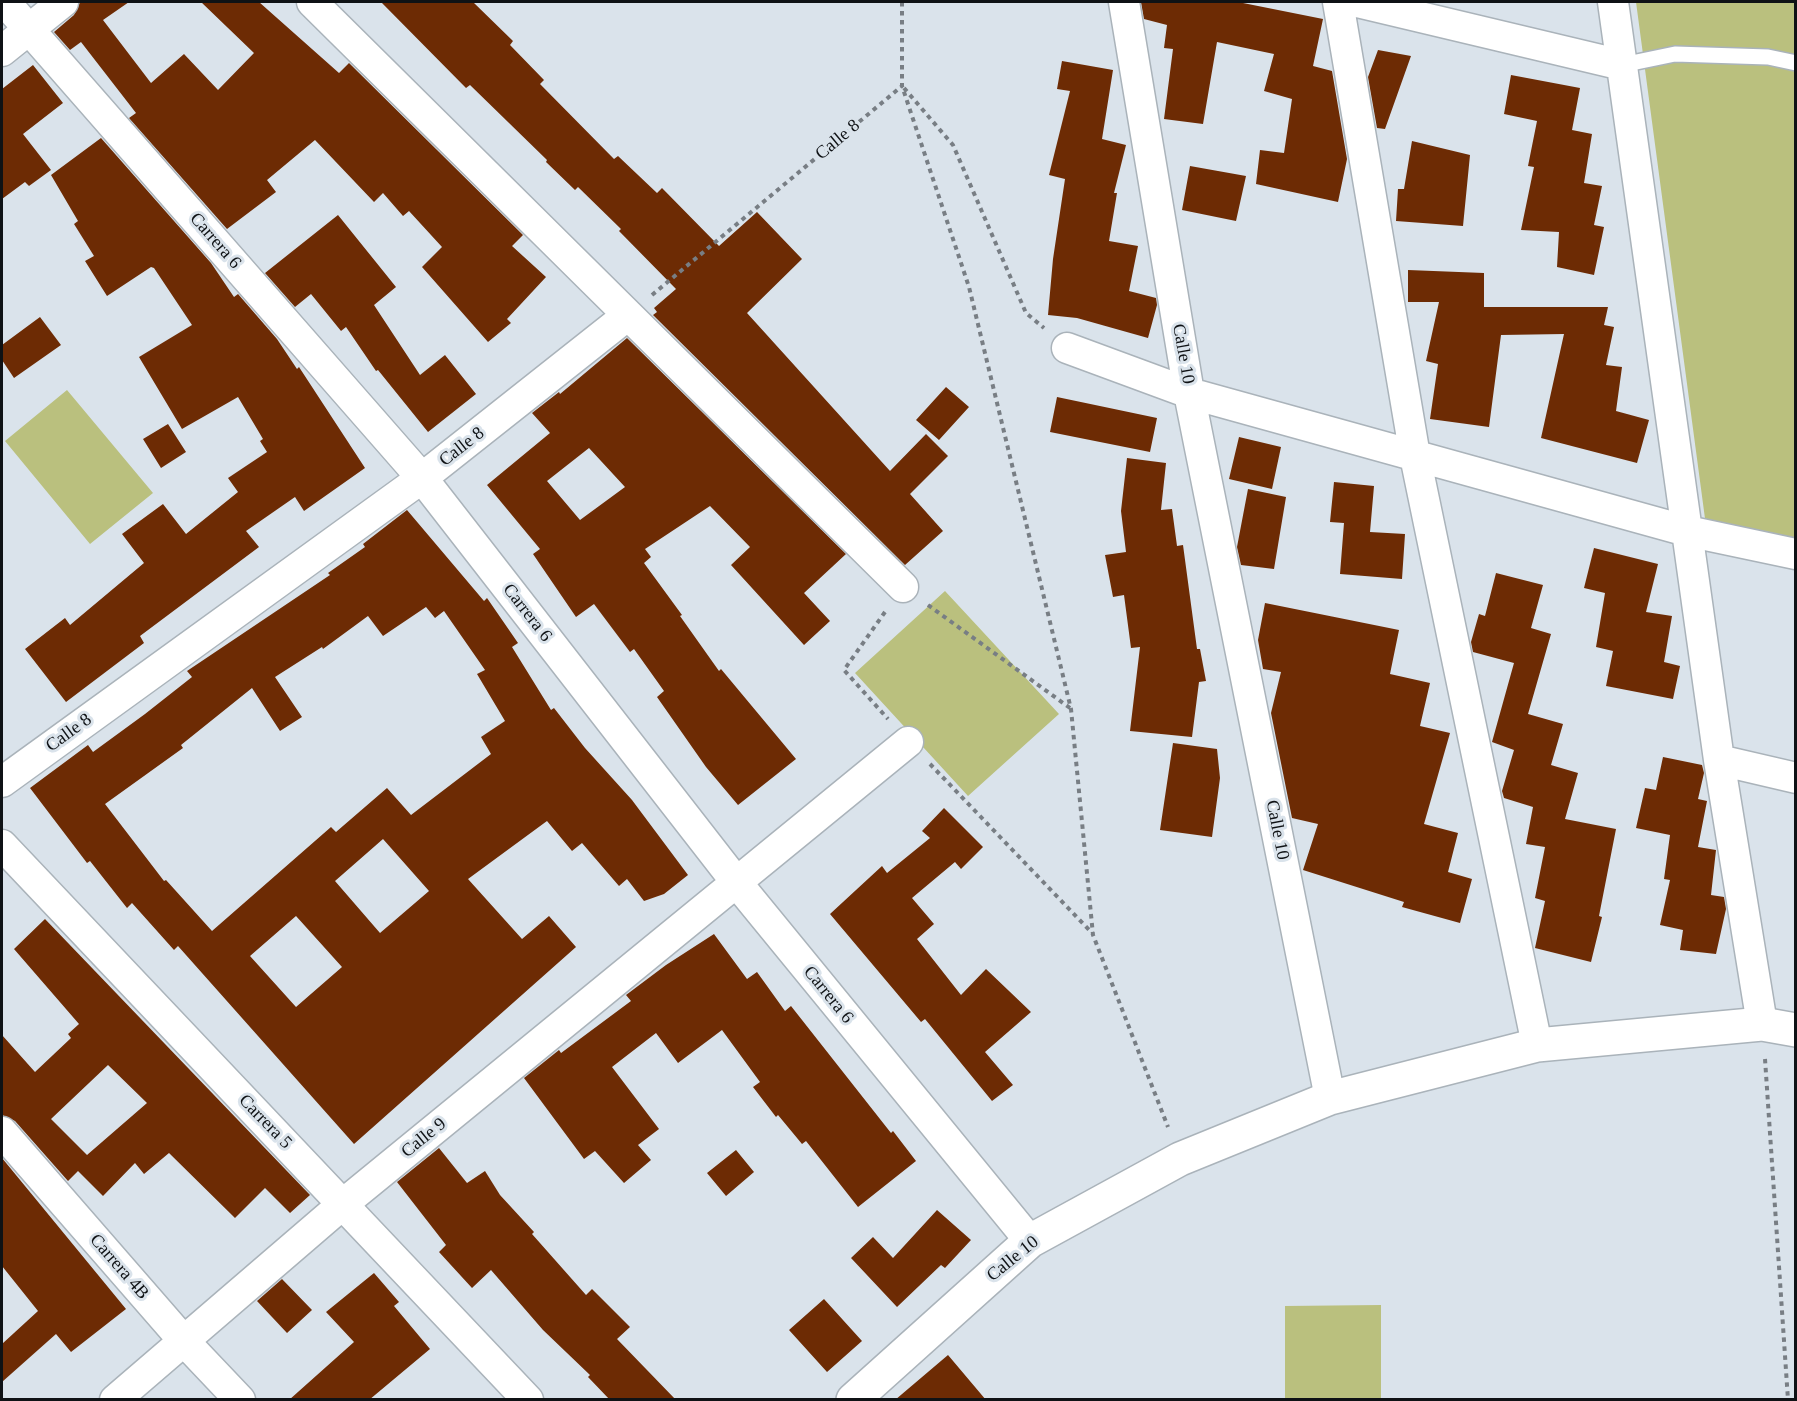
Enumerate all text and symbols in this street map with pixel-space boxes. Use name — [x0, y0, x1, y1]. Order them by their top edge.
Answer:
street label: Calle 8 — [811, 115, 865, 165]
street label: Carrera 6 — [185, 208, 245, 274]
street label: Calle 10 — [1167, 322, 1199, 386]
street label: Calle 8 — [435, 423, 489, 471]
street label: Carrera 6 — [498, 580, 556, 646]
street label: Calle 8 — [42, 709, 96, 757]
street label: Calle 10 — [1261, 798, 1293, 862]
street label: Carrera 6 — [798, 962, 858, 1028]
street label: Carrera 5 — [234, 1090, 296, 1154]
street label: Calle 9 — [397, 1113, 451, 1163]
street label: Carrera 4B — [85, 1230, 153, 1304]
street label: Calle 10 — [983, 1232, 1043, 1286]

